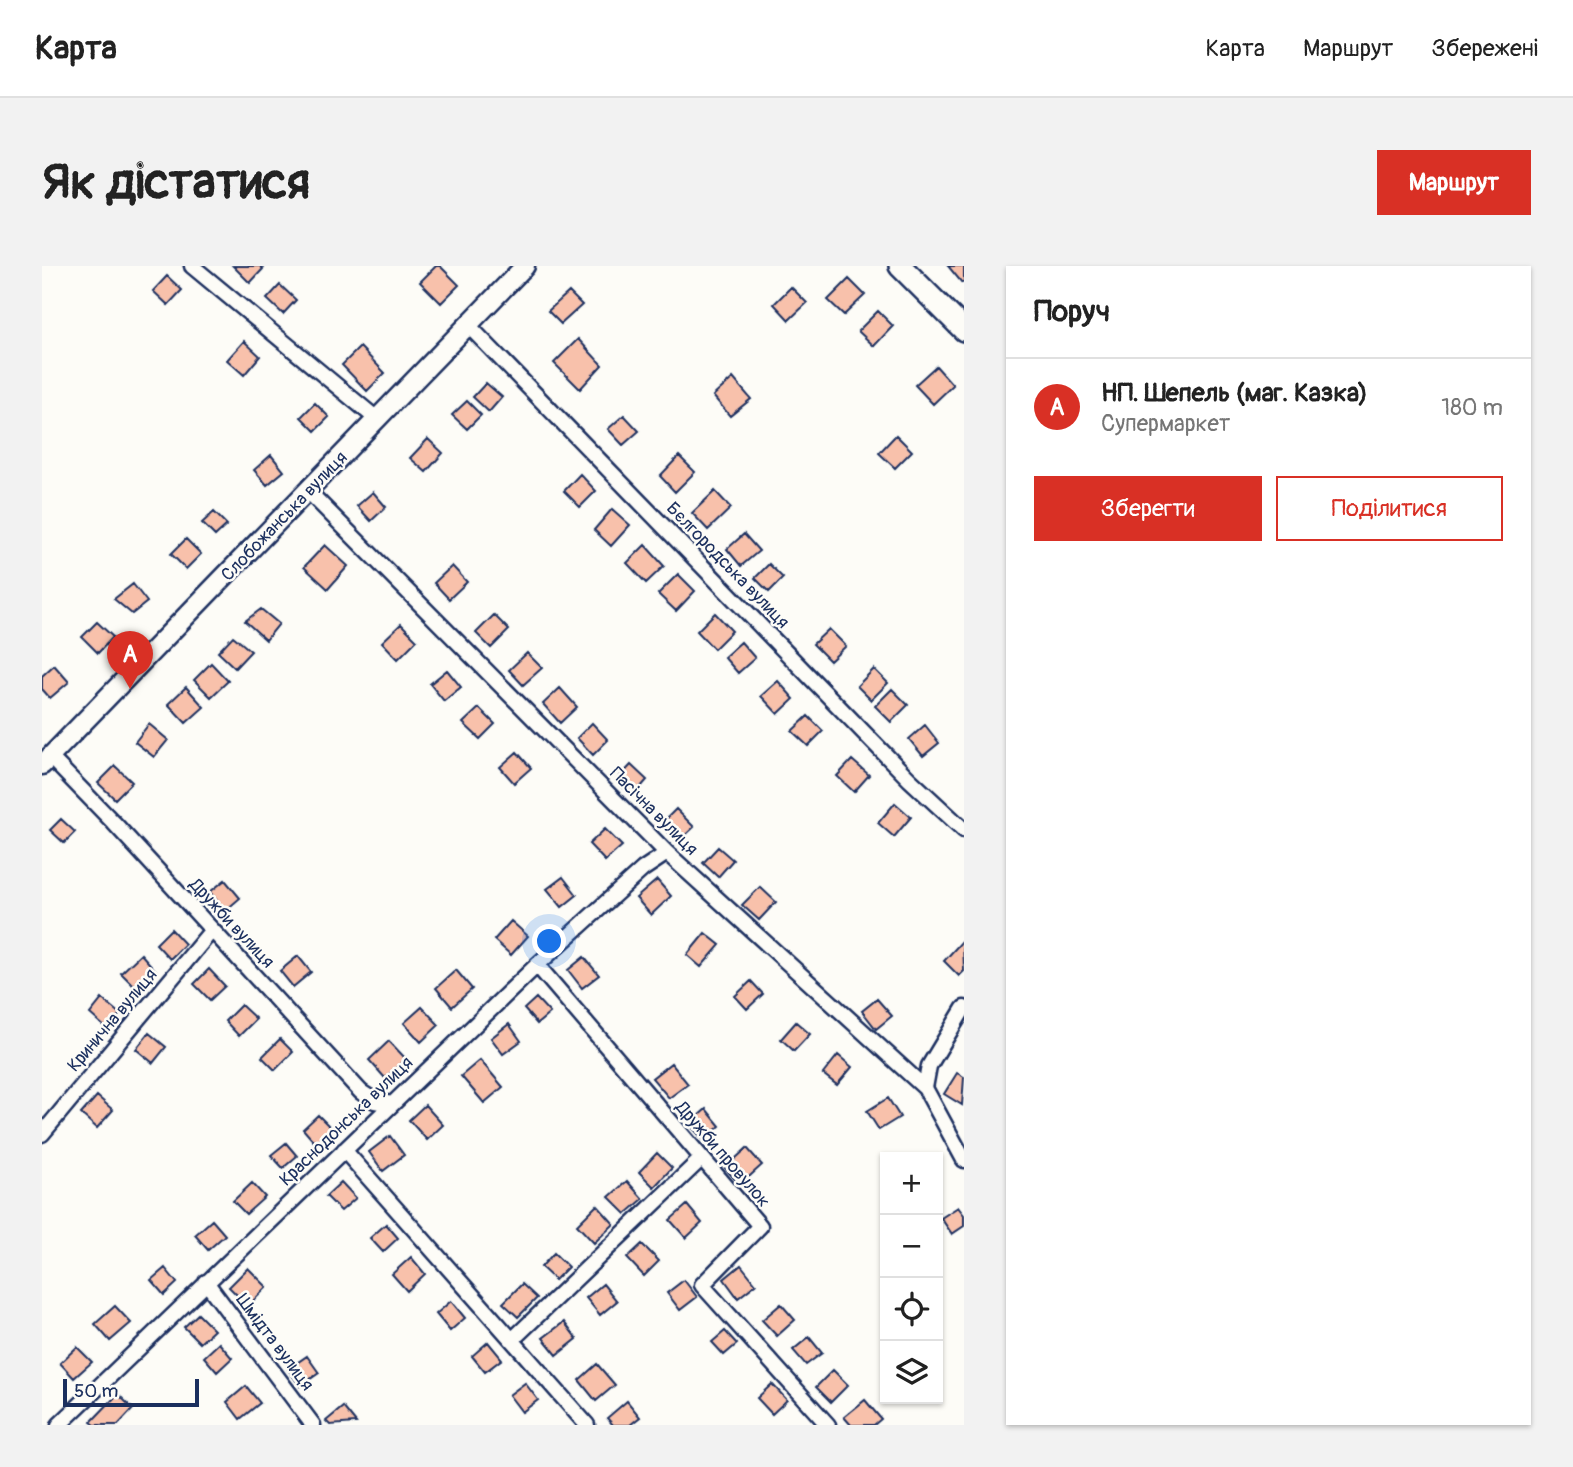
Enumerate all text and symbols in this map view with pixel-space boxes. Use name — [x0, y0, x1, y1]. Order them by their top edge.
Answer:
text: Карта — [35, 28, 117, 69]
text: Карта — [1206, 34, 1265, 63]
text: Маршрут — [1303, 34, 1393, 63]
text: Збережені — [1431, 34, 1538, 63]
button: Маршрут — [1377, 150, 1531, 215]
text: Як дістатися — [42, 152, 310, 213]
text: Поруч — [1034, 293, 1110, 330]
text: НП. Шепель (маг. Казка) — [1101, 377, 1368, 409]
text: A — [1050, 393, 1064, 422]
text: 180 m — [1441, 393, 1503, 422]
text: Супермаркет — [1101, 409, 1230, 438]
street label: Слобожанська вулиця — [216, 447, 352, 586]
button: Зберегти — [1034, 476, 1262, 541]
button: Поділитися — [1276, 476, 1503, 541]
street label: Бєлгородська вулиця — [661, 497, 794, 634]
pin: A — [107, 631, 153, 689]
street label: Пасічна вулиця — [605, 762, 703, 860]
street label: Дружби вулиця — [183, 873, 279, 973]
your location — [532, 924, 566, 958]
street label: Кринична вулиця — [62, 964, 162, 1077]
street label: Краснодонська вулиця — [275, 1052, 418, 1191]
street label: Дружби провулок — [670, 1096, 775, 1212]
map controls — [880, 1152, 943, 1404]
button: + — [880, 1152, 943, 1215]
button: − — [880, 1215, 943, 1278]
button: locate — [880, 1278, 943, 1341]
street label: Шмідта вулиця — [231, 1289, 319, 1395]
button: layers — [880, 1341, 943, 1404]
scale bar — [63, 1376, 200, 1408]
text: 50 m — [74, 1379, 118, 1403]

